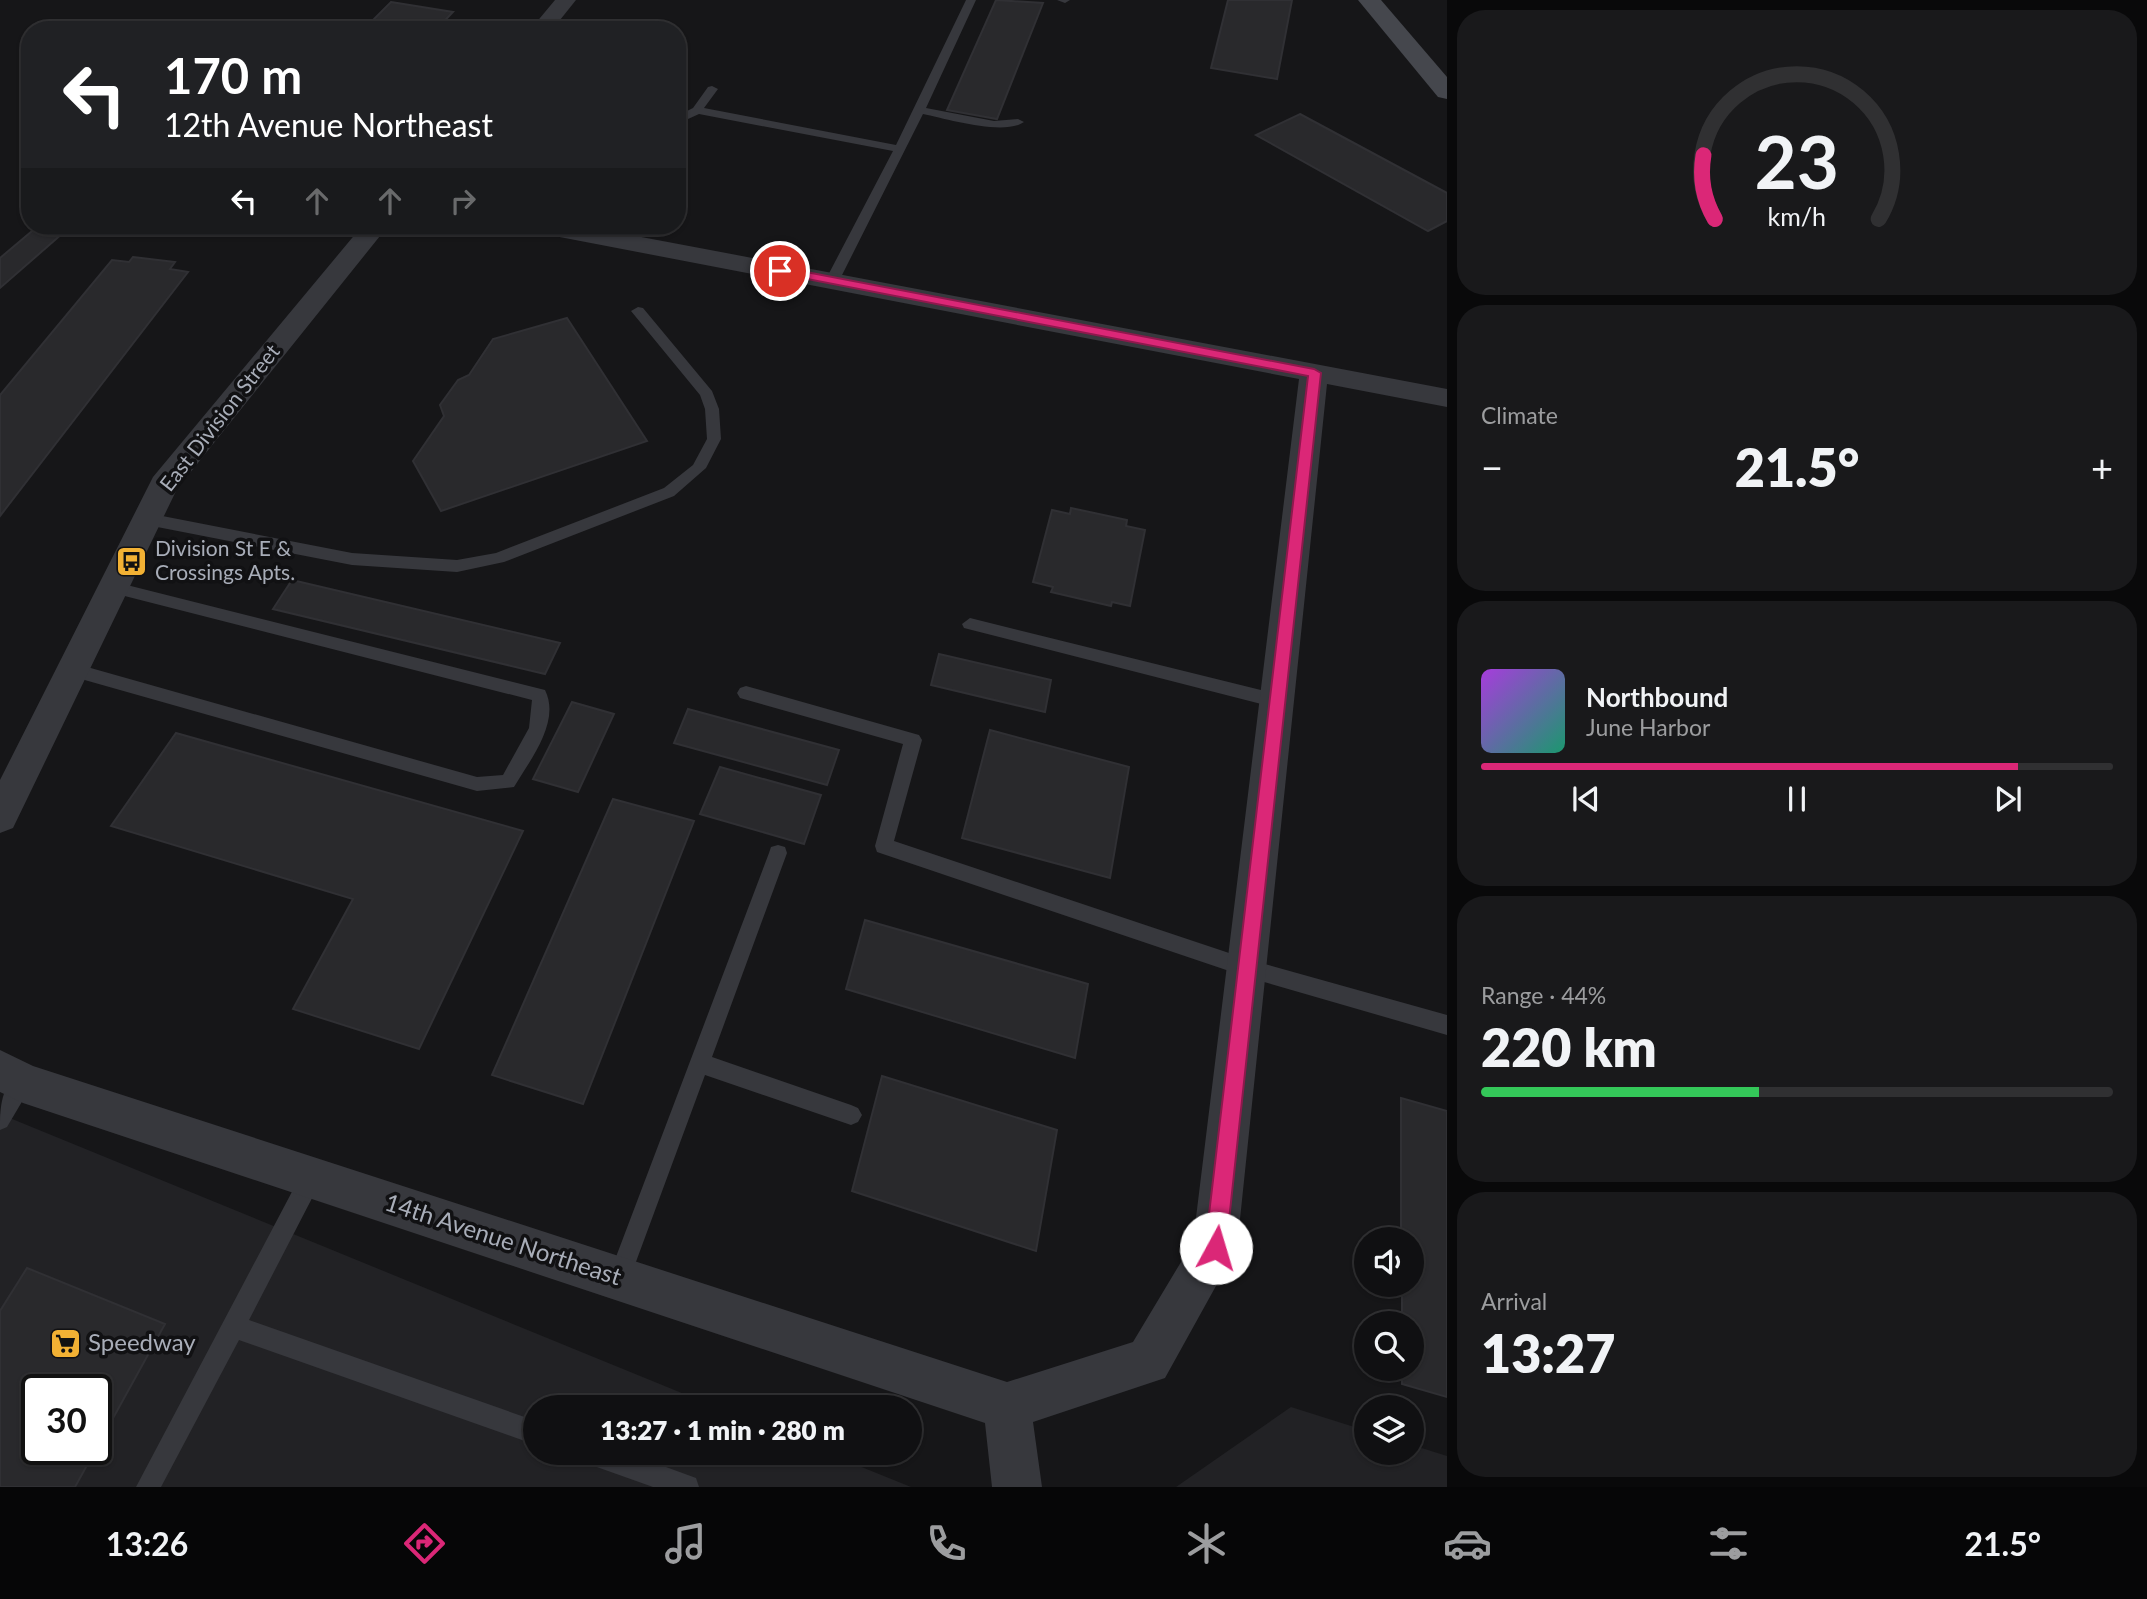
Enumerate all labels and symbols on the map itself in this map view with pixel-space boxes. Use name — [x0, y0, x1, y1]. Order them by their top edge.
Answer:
pin — [750, 241, 810, 301]
street label: East Division Street — [154, 338, 284, 496]
place label: Division St E & Crossings Apts. — [155, 535, 295, 584]
bus stop icon: Division St E & Crossings Apts. — [115, 544, 149, 578]
street label: 14th Avenue Northeast — [382, 1187, 626, 1291]
position arrow — [1179, 1211, 1253, 1285]
supermarket icon: Speedway — [48, 1326, 82, 1360]
place label: Speedway — [88, 1327, 196, 1356]
speed limit sign: 30 — [21, 1374, 112, 1465]

